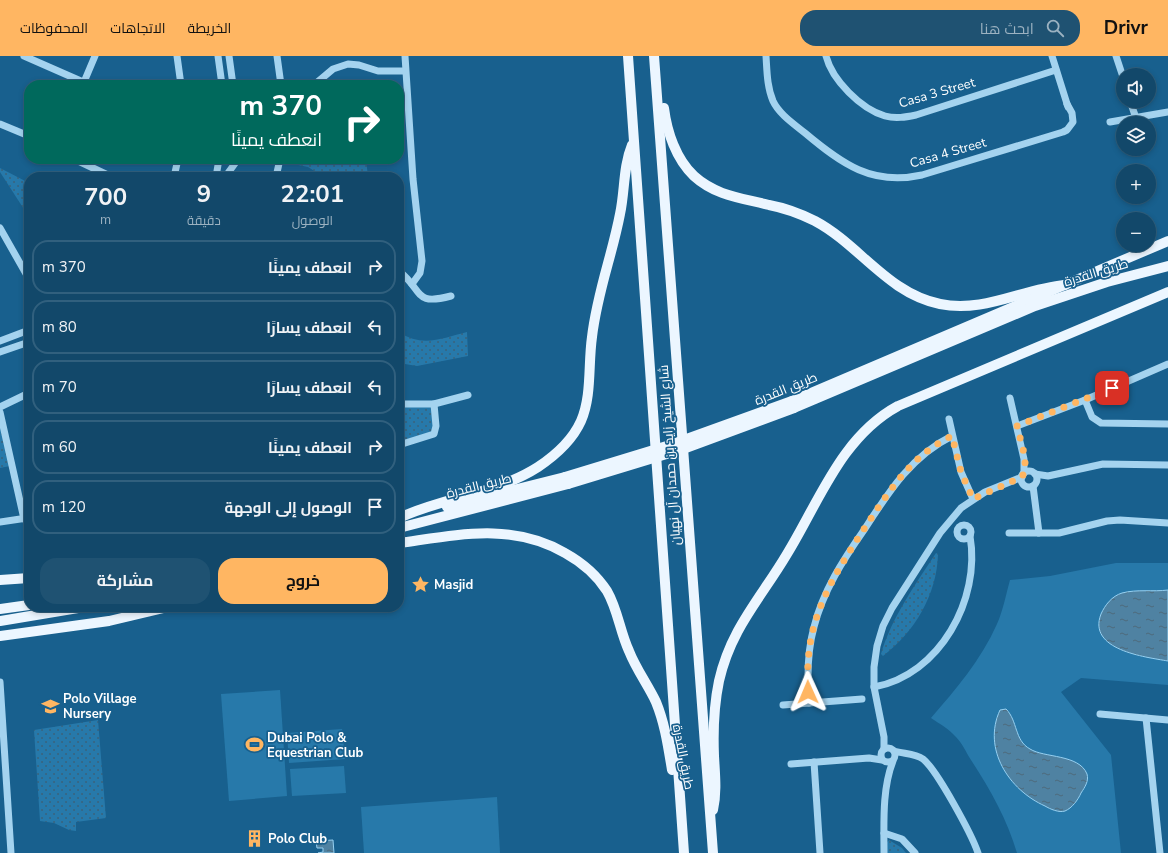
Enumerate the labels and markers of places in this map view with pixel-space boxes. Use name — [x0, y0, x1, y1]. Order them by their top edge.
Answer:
pin — [1095, 371, 1129, 405]
place icon: Masjid — [411, 575, 431, 595]
place label: Masjid — [434, 576, 473, 594]
place label: Polo Village Nursery — [63, 690, 137, 723]
school or university icon: Polo Village Nursery — [40, 696, 60, 716]
place label: Dubai Polo & Equestrian Club — [267, 729, 364, 762]
sports icon: Dubai Polo & Equestrian Club — [244, 735, 264, 755]
building icon: Polo Club — [245, 829, 265, 849]
place label: Polo Club — [268, 830, 327, 848]

